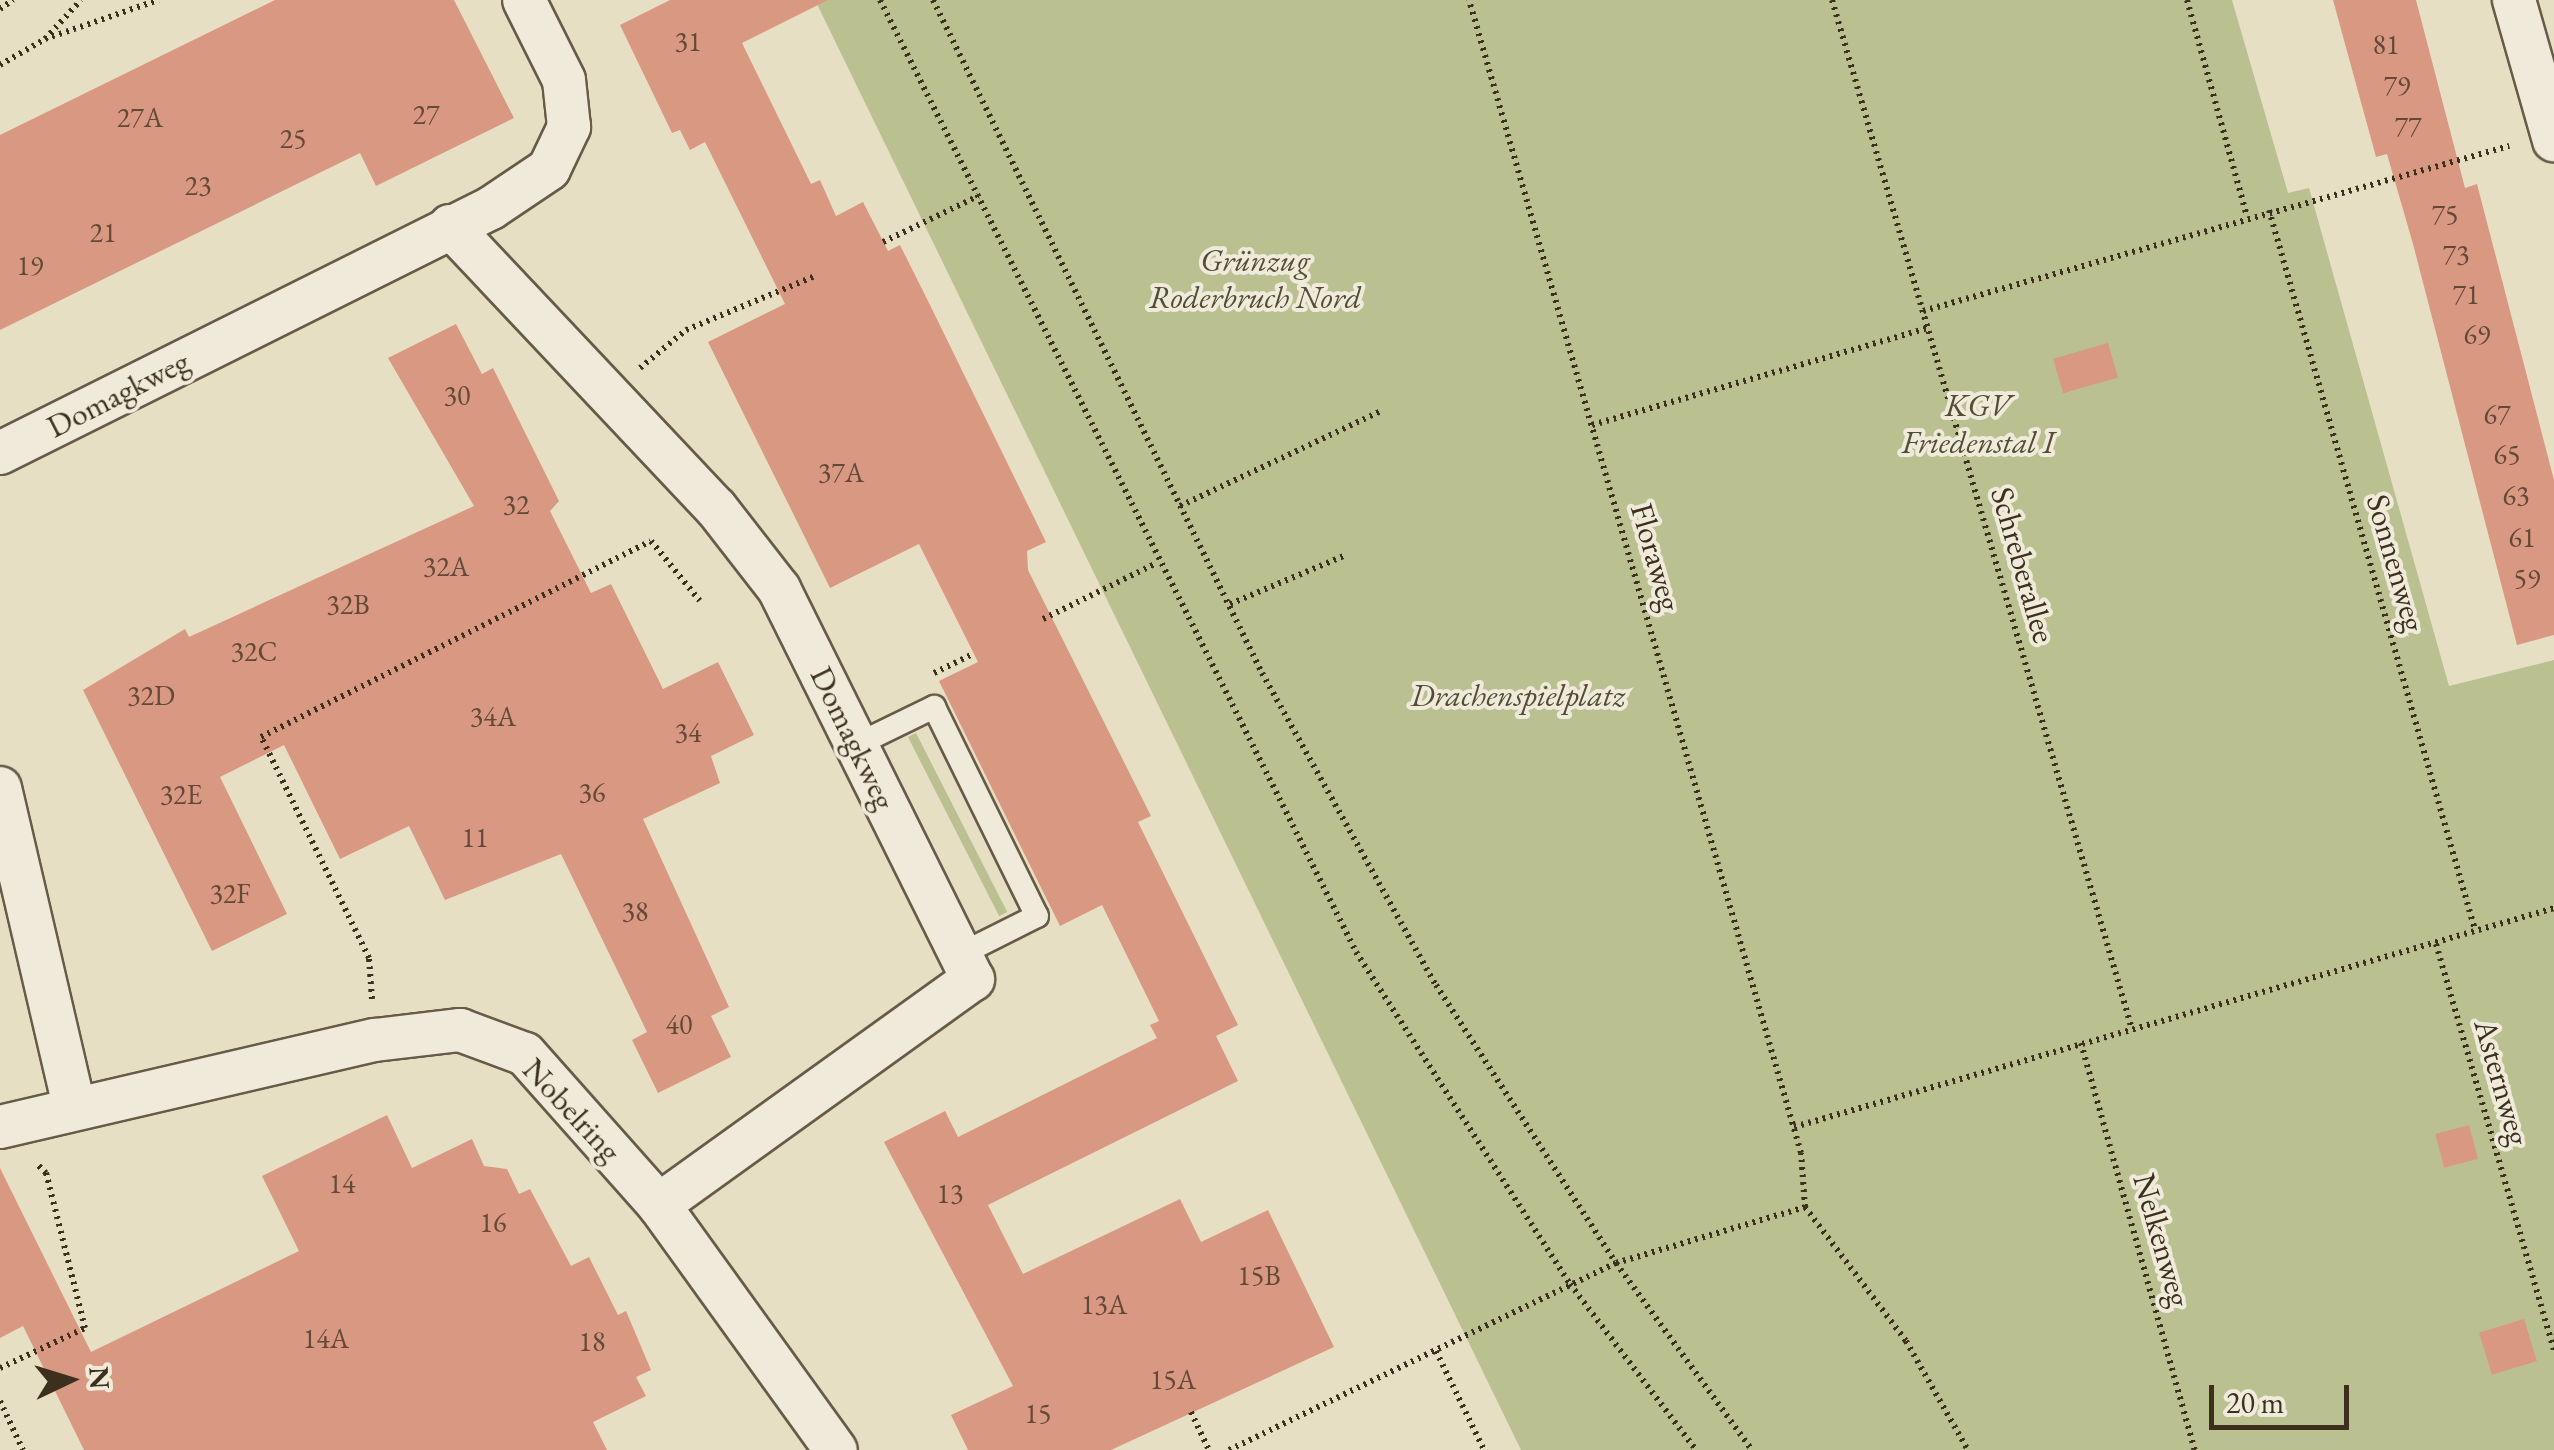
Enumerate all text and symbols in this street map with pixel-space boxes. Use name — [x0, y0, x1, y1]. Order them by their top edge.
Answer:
house number: 31 — [675, 24, 701, 58]
house number: 81 — [2373, 27, 2399, 61]
house number: 79 — [2384, 68, 2410, 102]
house number: 27 — [413, 97, 439, 131]
house number: 27A — [117, 100, 163, 134]
house number: 77 — [2395, 109, 2421, 143]
house number: 25 — [280, 121, 306, 155]
house number: 23 — [185, 168, 211, 202]
house number: 75 — [2432, 197, 2458, 231]
house number: 21 — [90, 215, 116, 249]
house number: 73 — [2443, 237, 2469, 271]
park label: Grünzug Roderbruch Nord — [1149, 242, 1361, 317]
house number: 19 — [17, 248, 43, 282]
house number: 71 — [2453, 277, 2479, 311]
house number: 69 — [2464, 317, 2490, 351]
street label: Domagkweg — [41, 342, 195, 446]
house number: 30 — [444, 378, 470, 412]
park label: KGV Friedenstal I — [1902, 387, 2054, 462]
house number: 67 — [2484, 397, 2510, 431]
house number: 65 — [2494, 437, 2520, 471]
house number: 37A — [818, 455, 864, 489]
house number: 63 — [2503, 478, 2529, 512]
street label: Schreberallee — [1982, 483, 2064, 647]
house number: 32 — [503, 487, 529, 521]
street label: Sonnenweg — [2358, 490, 2434, 636]
street label: Floraweg — [1622, 499, 1690, 615]
house number: 61 — [2509, 520, 2535, 554]
house number: 32A — [423, 549, 469, 583]
house number: 59 — [2514, 561, 2540, 595]
house number: 32B — [326, 587, 370, 621]
house number: 32C — [231, 634, 277, 668]
street label: Domagkweg — [802, 660, 904, 816]
park label: Drachenspielplatz — [1411, 676, 1625, 714]
house number: 32D — [127, 678, 175, 712]
house number: 34A — [470, 699, 516, 733]
house number: 34 — [675, 715, 701, 749]
house number: 36 — [579, 775, 605, 809]
house number: 32E — [160, 777, 202, 811]
house number: 11 — [462, 820, 488, 854]
house number: 32F — [209, 876, 251, 910]
house number: 38 — [622, 894, 648, 928]
house number: 40 — [666, 1007, 692, 1041]
street label: Asternweg — [2466, 1015, 2538, 1149]
street label: Nobelring — [515, 1050, 629, 1170]
house number: 14 — [329, 1166, 355, 1200]
street label: Nelkenweg — [2125, 1169, 2199, 1311]
house number: 13 — [937, 1176, 963, 1210]
house number: 16 — [480, 1205, 506, 1239]
house number: 15B — [1237, 1258, 1281, 1292]
house number: 13A — [1081, 1287, 1127, 1321]
house number: 14A — [303, 1321, 349, 1355]
house number: 18 — [579, 1324, 605, 1358]
north arrow — [20, 1330, 120, 1430]
house number: 15A — [1150, 1362, 1196, 1396]
text: N — [81, 1365, 119, 1390]
scale bar — [2214, 1365, 2354, 1427]
text: 20 m — [2226, 1383, 2284, 1422]
house number: 15 — [1025, 1396, 1051, 1430]

